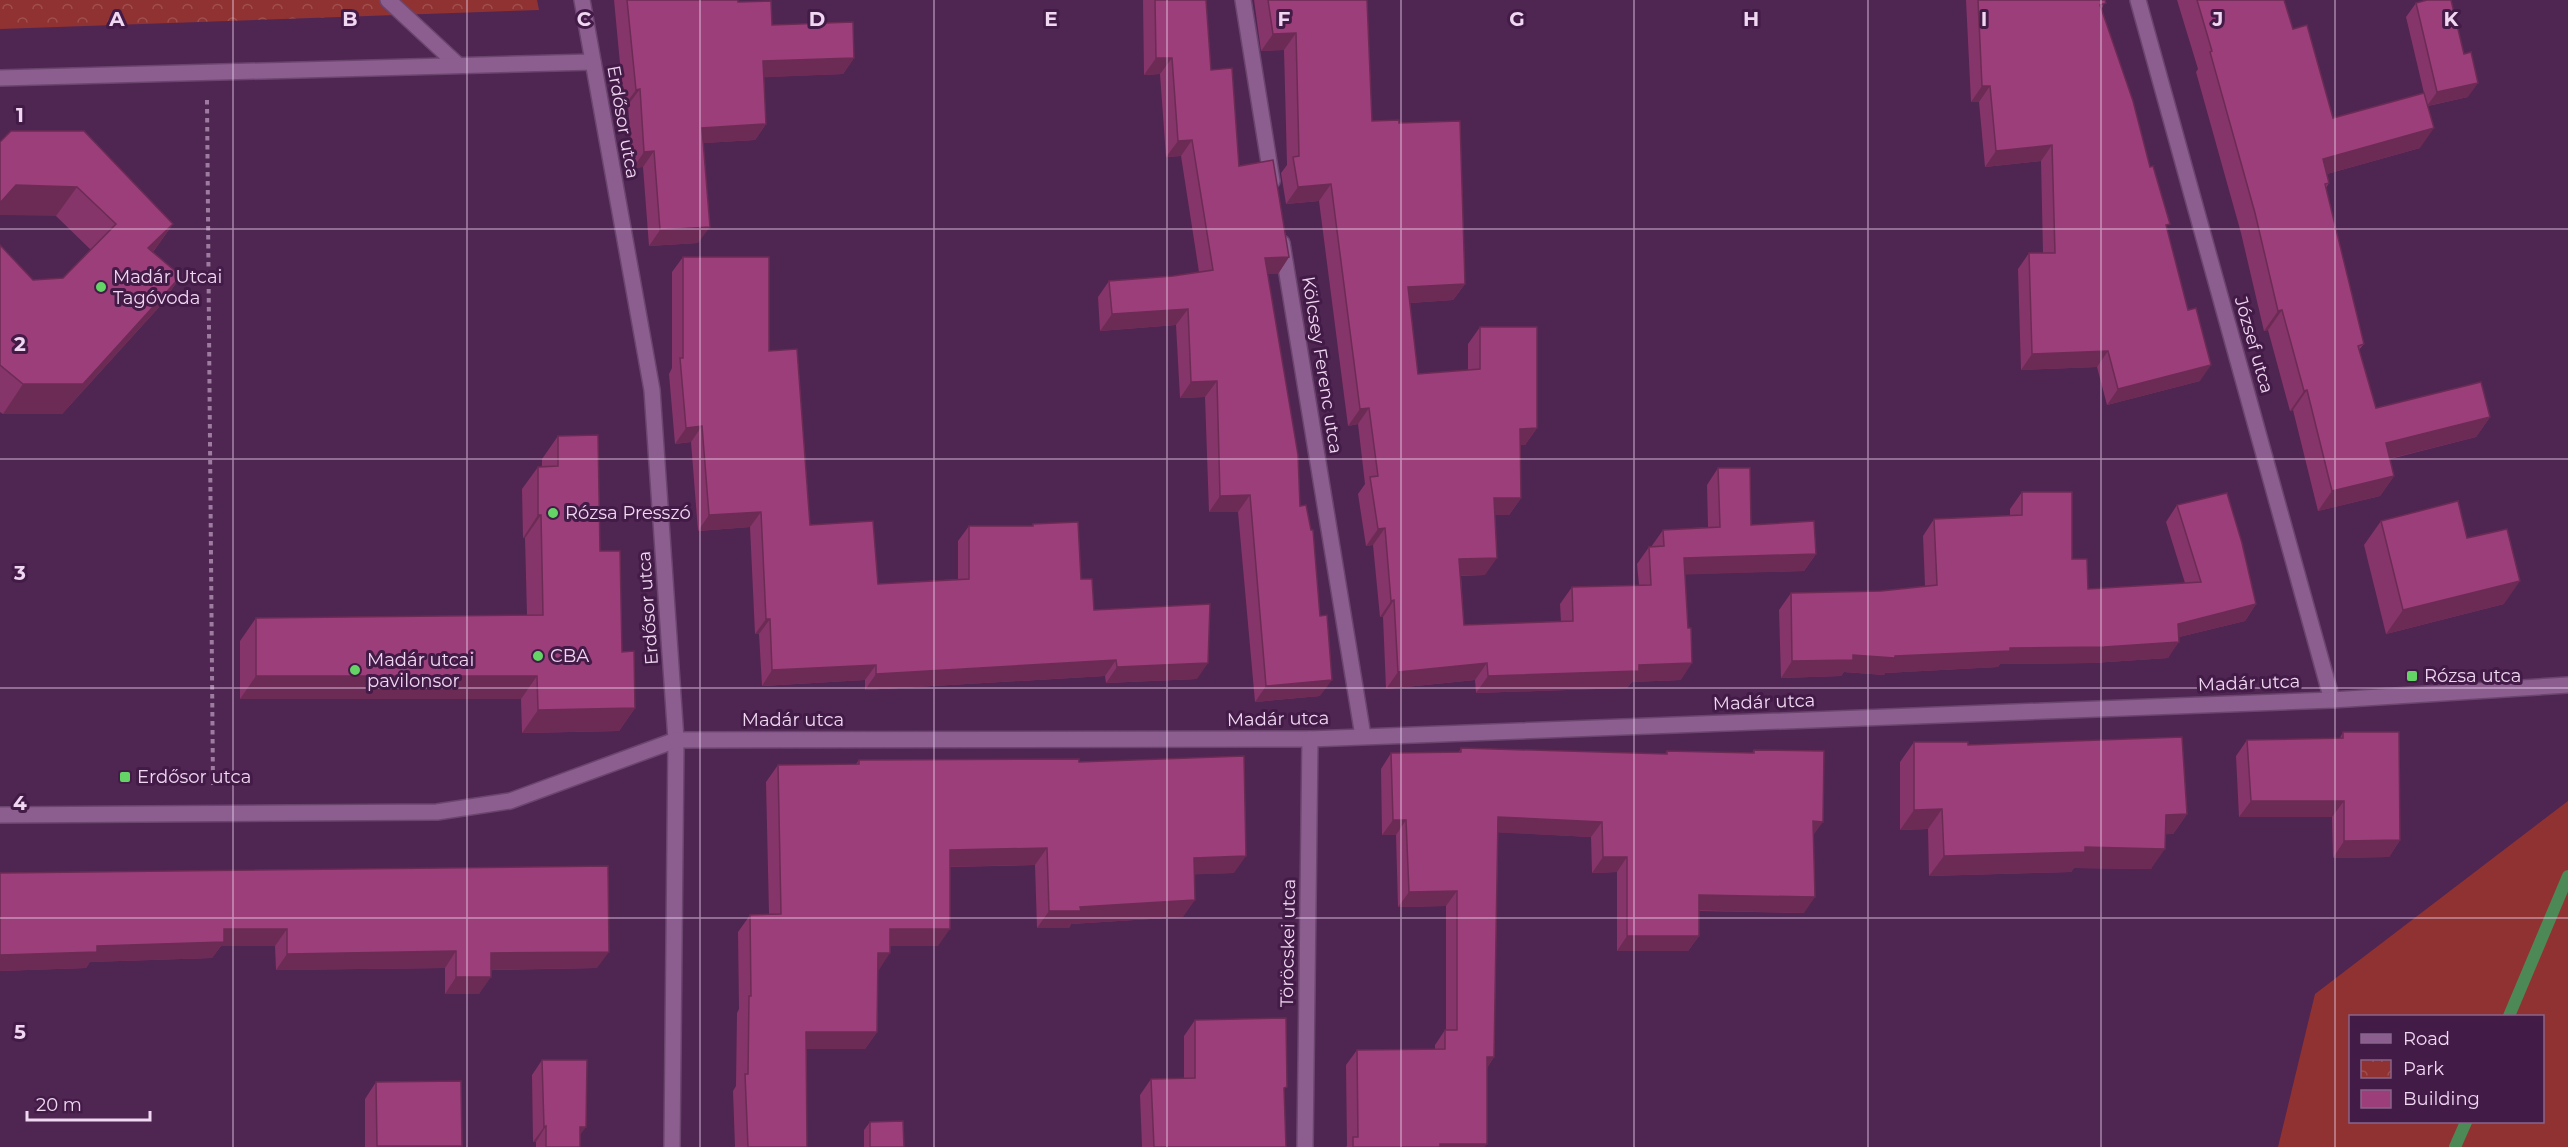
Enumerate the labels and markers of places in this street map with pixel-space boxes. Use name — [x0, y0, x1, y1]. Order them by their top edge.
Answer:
place label: Madár Utcai Tagóvoda — [113, 266, 222, 309]
marker: Madár Utcai Tagóvoda — [94, 280, 108, 294]
place label: Rózsa Presszó — [565, 502, 691, 524]
marker: Rózsa Presszó — [546, 506, 560, 520]
place label: CBA — [550, 645, 589, 667]
place label: Madár utcai pavilonsor — [367, 649, 474, 692]
marker: CBA — [531, 649, 545, 663]
marker: Madár utcai pavilonsor — [348, 663, 362, 677]
place label: Rózsa utca — [2424, 665, 2521, 687]
marker: Rózsa utca — [2405, 669, 2419, 683]
place label: Erdősor utca — [137, 766, 251, 788]
marker: Erdősor utca — [118, 770, 132, 784]

